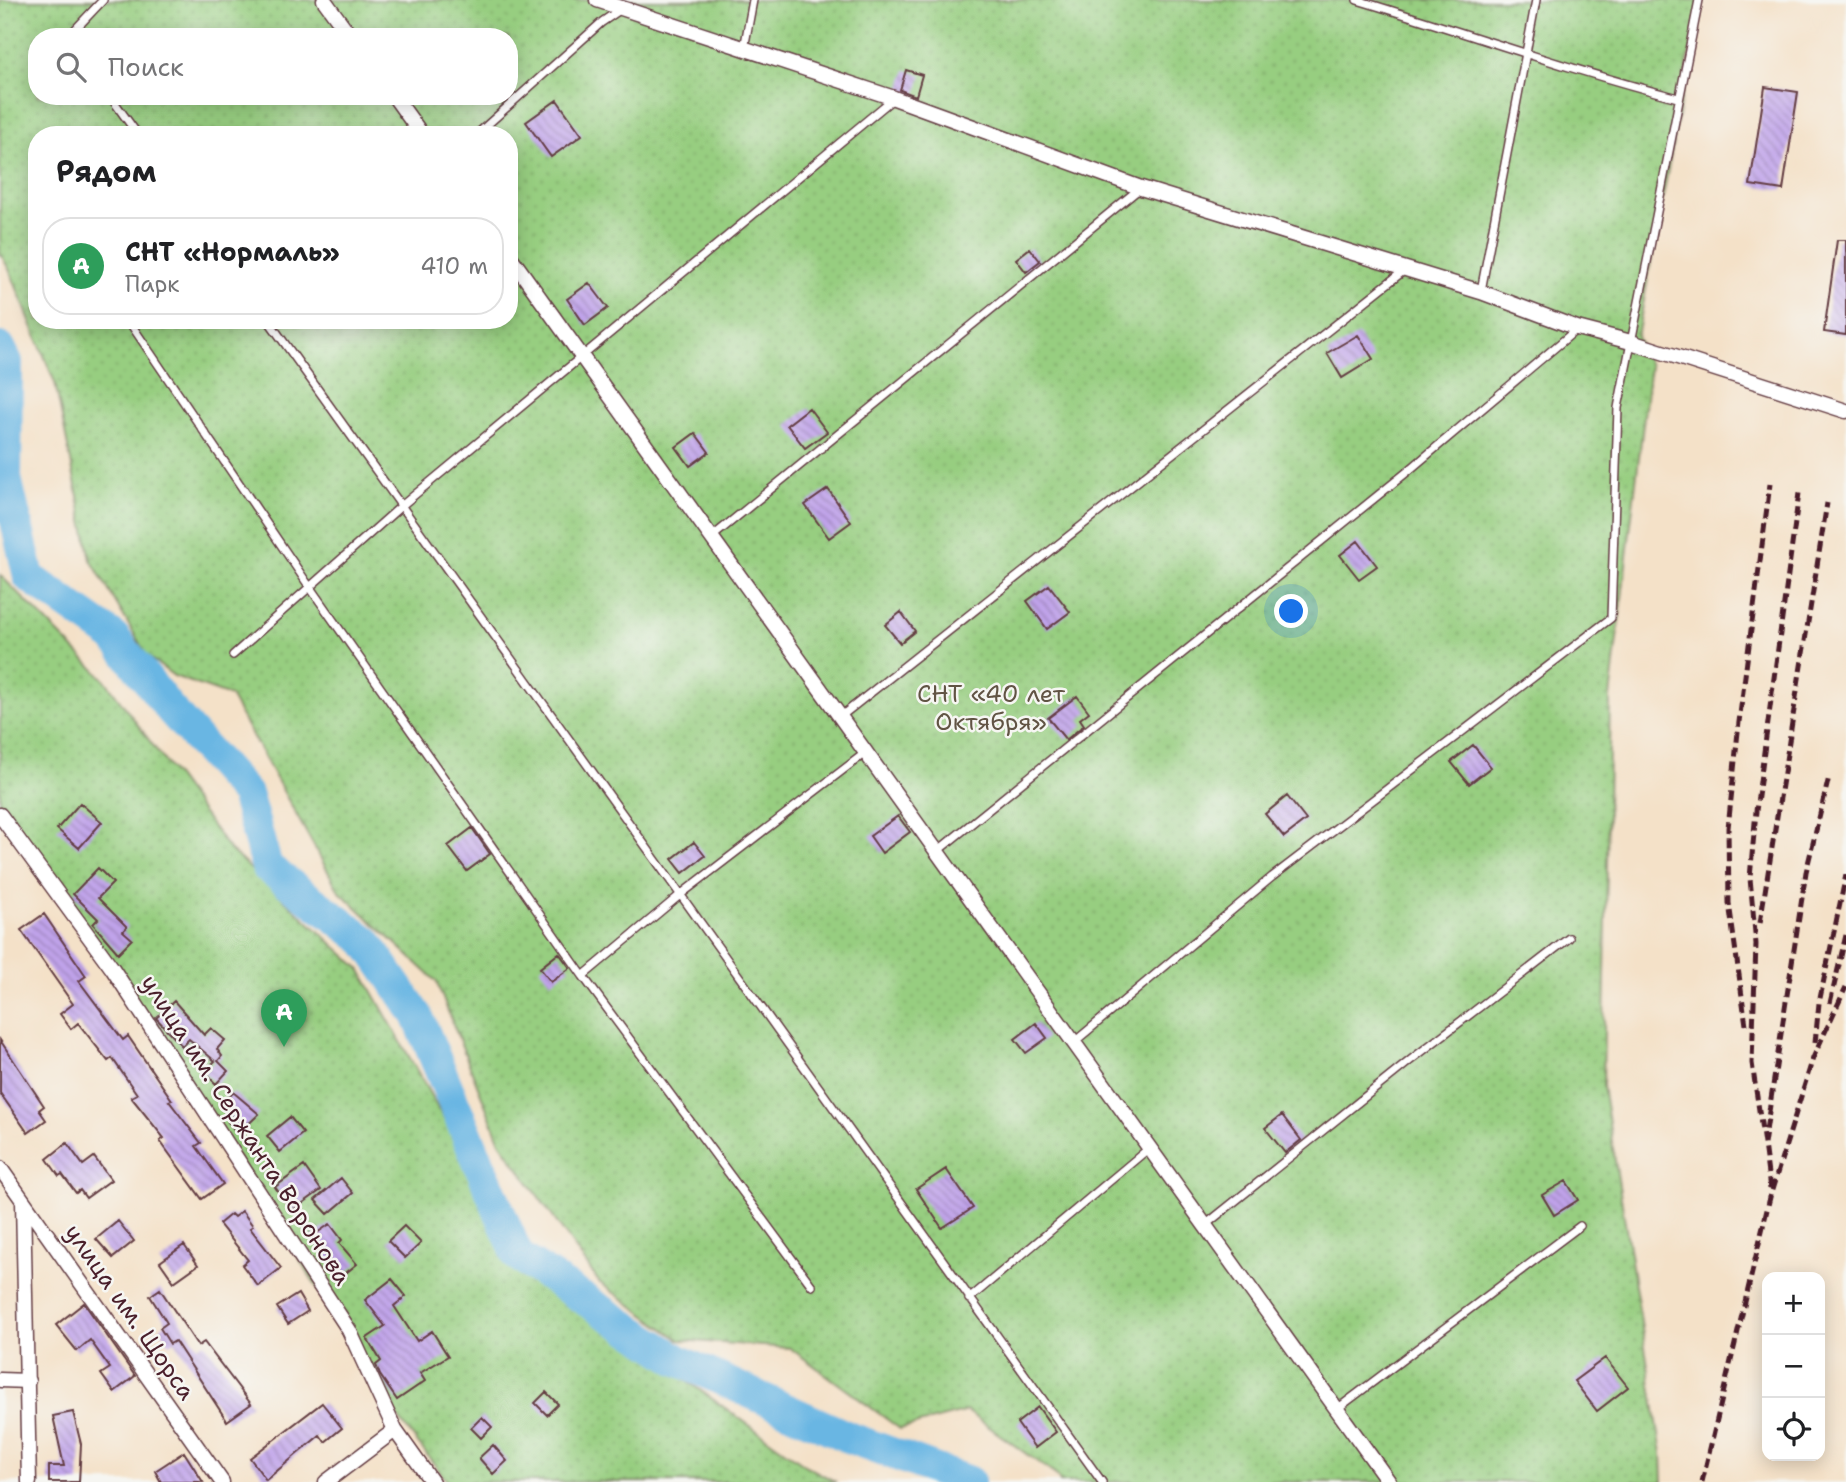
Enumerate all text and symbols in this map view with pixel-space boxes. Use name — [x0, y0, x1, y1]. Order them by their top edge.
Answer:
search box — [28, 28, 518, 105]
icon: search — [52, 48, 90, 86]
text: Поиск — [108, 49, 184, 84]
text: Рядом — [56, 151, 156, 192]
text: СНТ «Нормаль» — [125, 234, 340, 269]
text: A — [72, 251, 90, 281]
text: 410 m — [420, 251, 488, 281]
text: Парк — [125, 269, 180, 299]
your location — [1274, 594, 1308, 628]
park label: СНТ «40 лет Октября» — [917, 678, 1066, 738]
street label: улица им. Сержанта Воронова — [133, 969, 359, 1291]
pin: A — [261, 989, 307, 1047]
street label: улица им. Щорса — [57, 1218, 203, 1406]
map controls — [1762, 1272, 1825, 1461]
button: + — [1762, 1272, 1825, 1335]
button: − — [1762, 1335, 1825, 1398]
button: locate — [1762, 1398, 1825, 1461]

